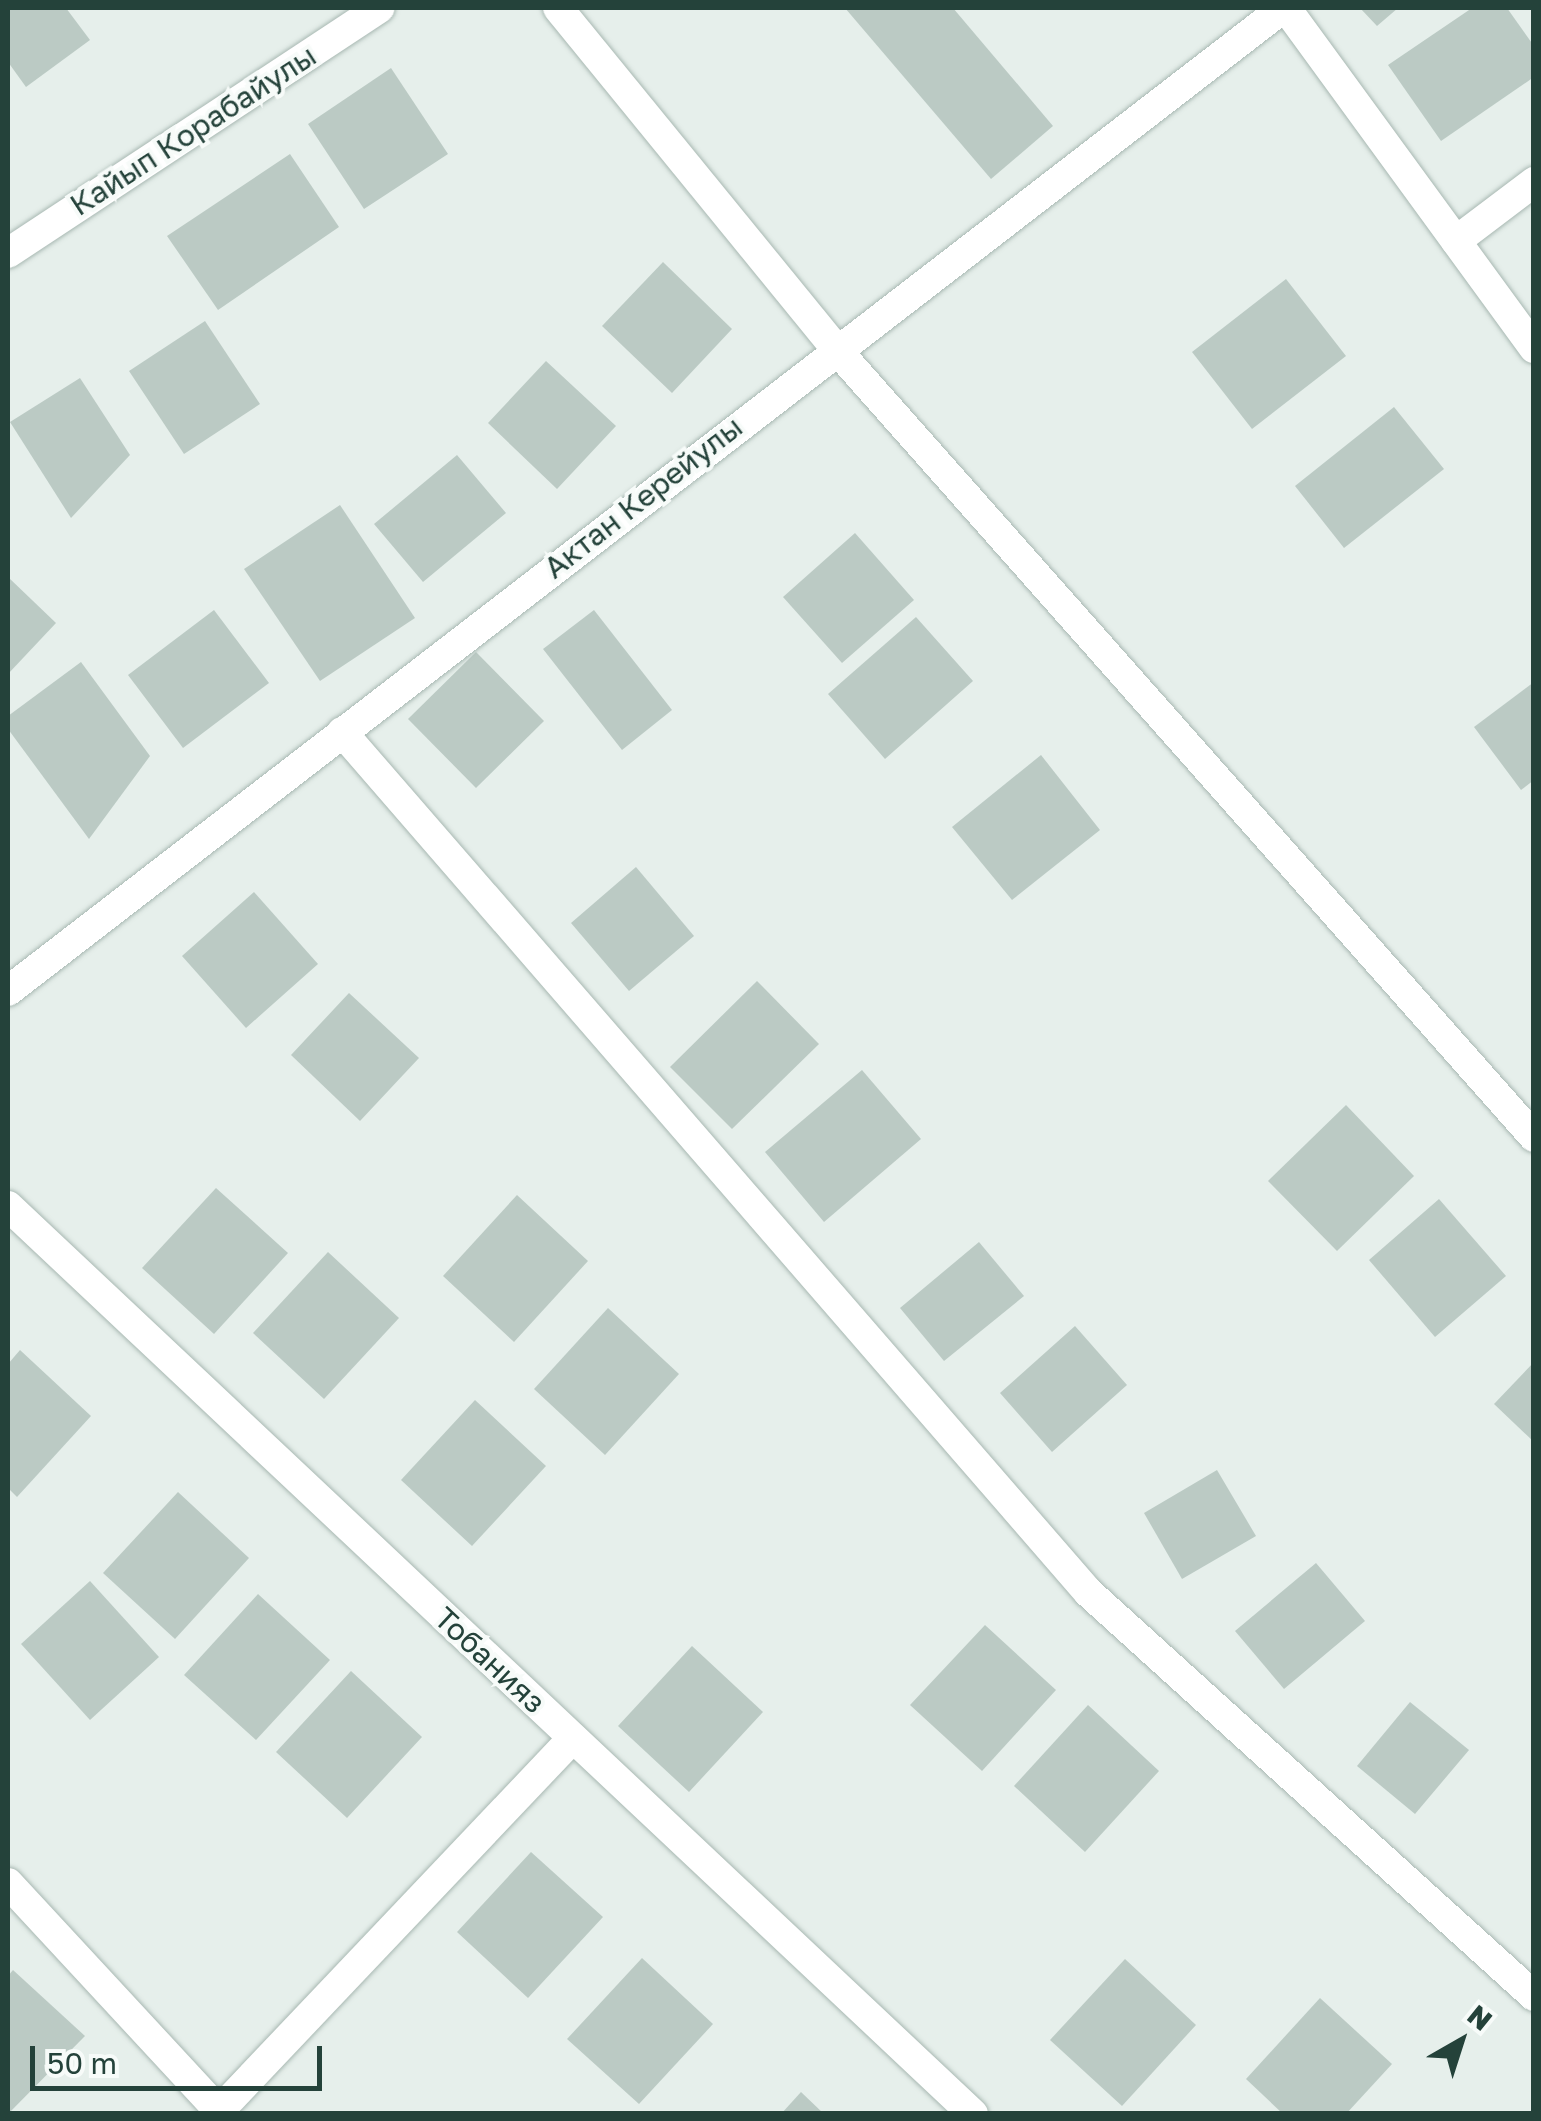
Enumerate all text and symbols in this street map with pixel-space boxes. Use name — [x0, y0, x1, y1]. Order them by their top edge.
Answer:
street label: Кайып Корабайулы — [63, 37, 323, 223]
street label: Актан Керейулы — [537, 408, 749, 586]
street label: Тобанияз — [427, 1600, 553, 1720]
north arrow — [1411, 1991, 1511, 2091]
text: N — [1462, 1998, 1499, 2037]
scale bar — [35, 2026, 328, 2088]
text: 50 m — [47, 2045, 117, 2081]

